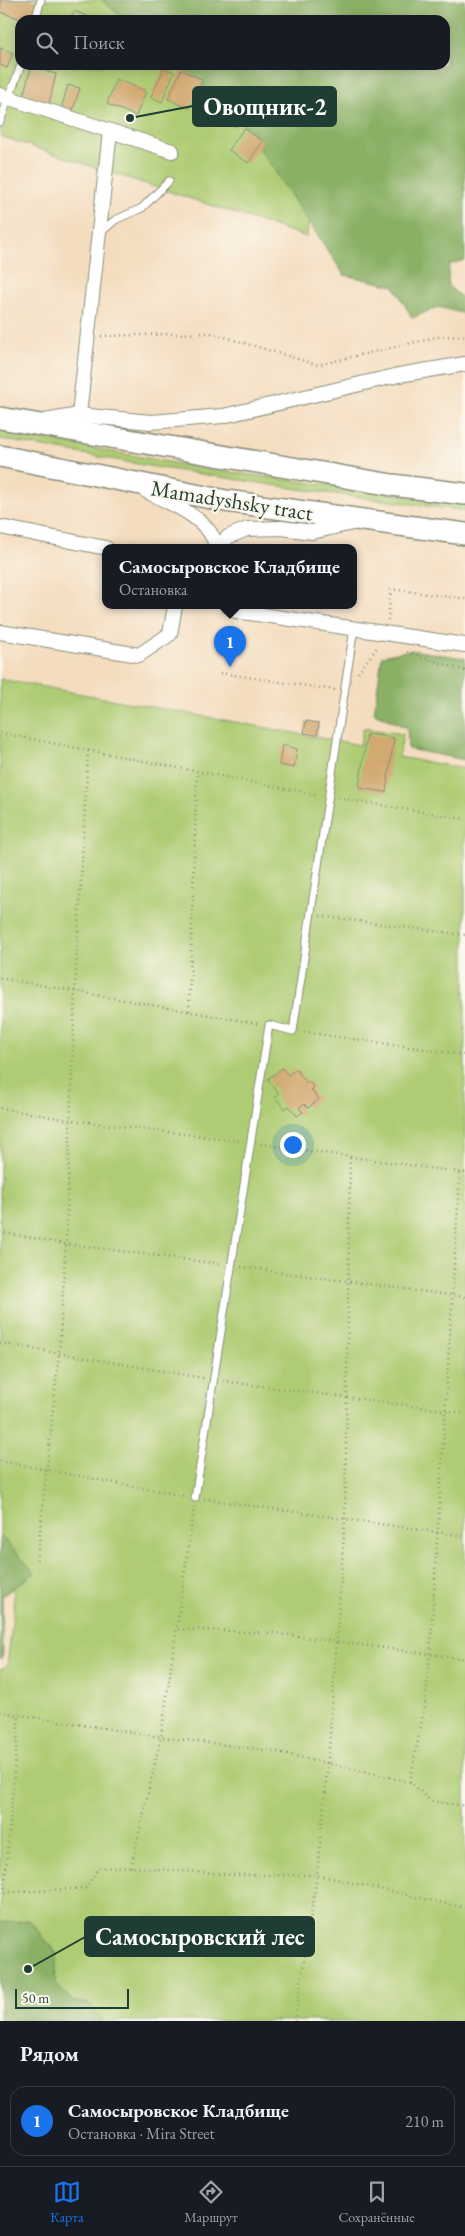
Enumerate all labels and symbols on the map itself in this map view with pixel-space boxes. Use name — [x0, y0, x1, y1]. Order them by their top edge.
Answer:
callout: Овощник-2 — [193, 87, 336, 126]
text: Овощник-2 — [203, 91, 327, 122]
street label: Mamadyshsky tract — [149, 473, 315, 528]
pin: 1 — [214, 626, 246, 667]
your location — [280, 1132, 306, 1158]
callout: Самосыровский лес — [85, 1917, 314, 1956]
text: Самосыровский лес — [95, 1921, 305, 1952]
scale bar — [15, 1986, 129, 2009]

